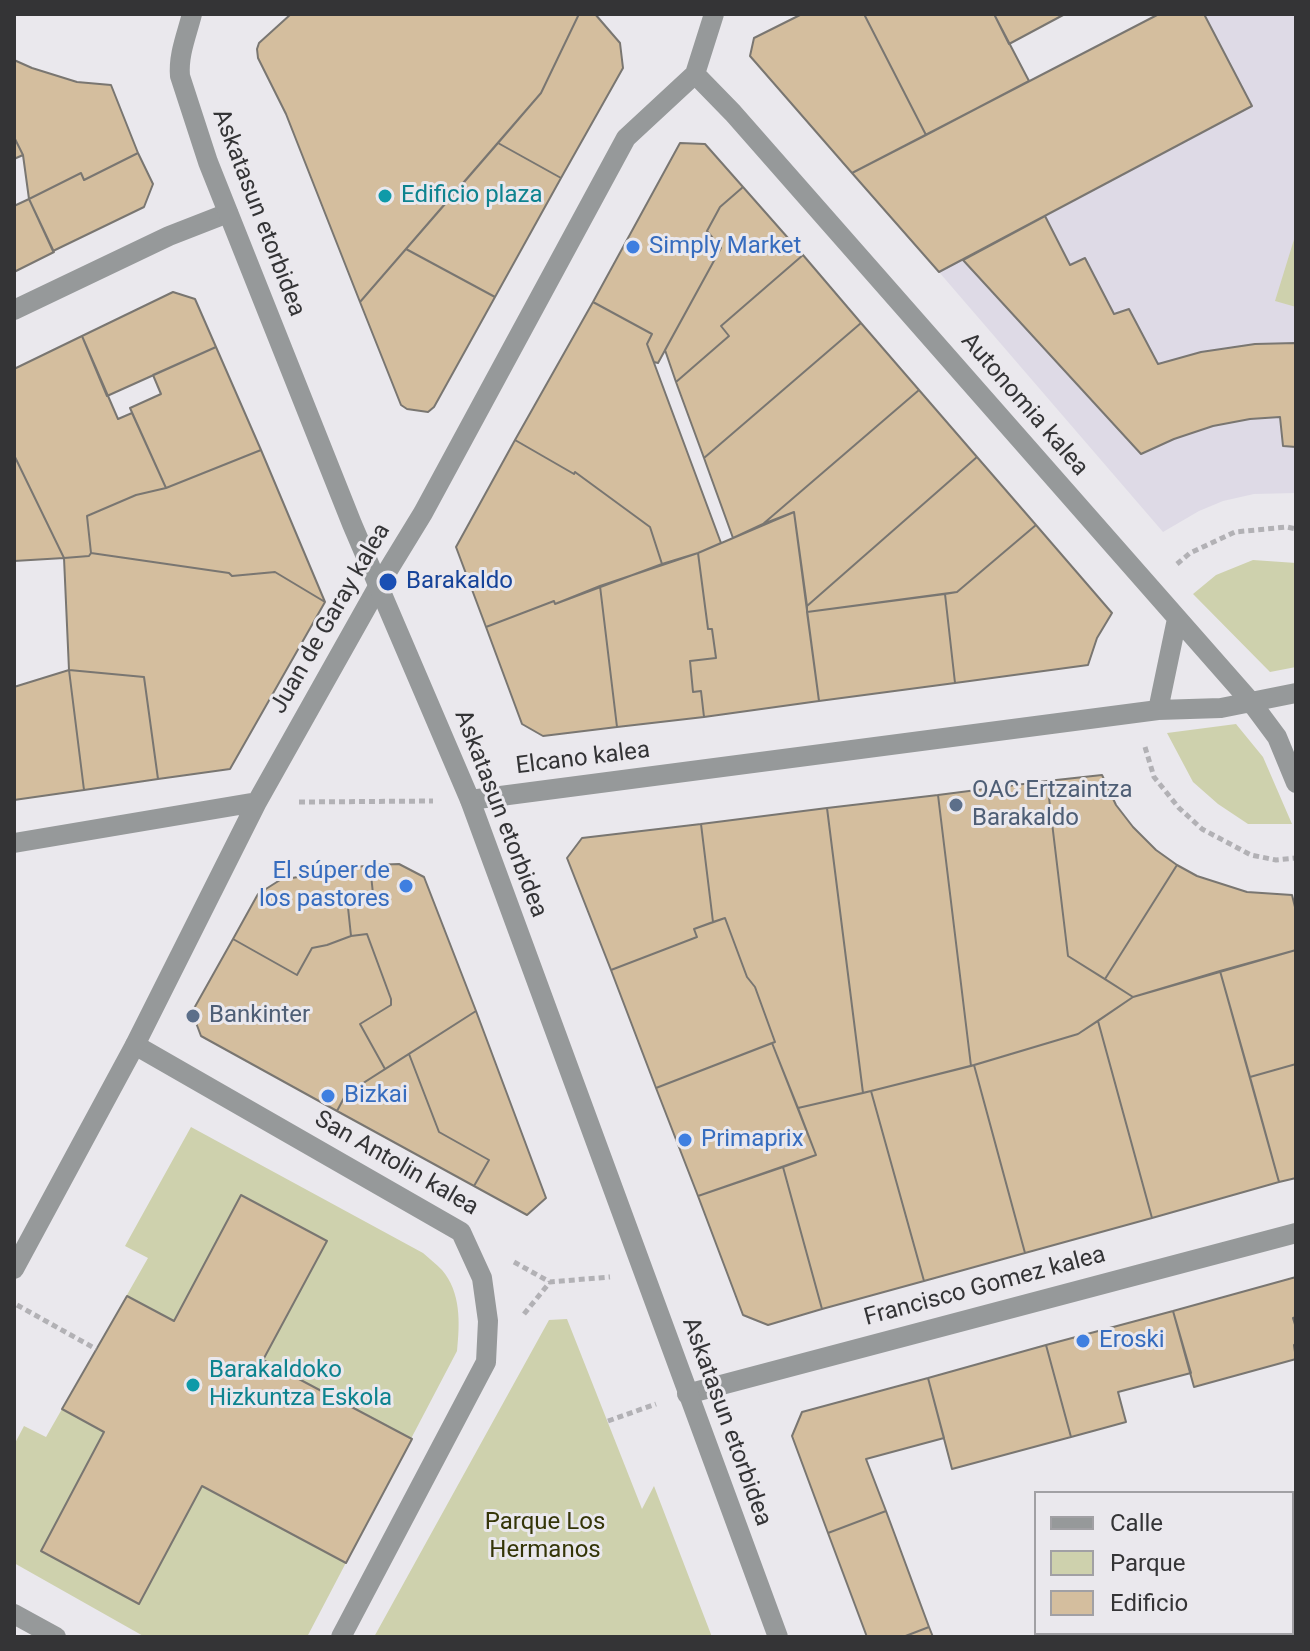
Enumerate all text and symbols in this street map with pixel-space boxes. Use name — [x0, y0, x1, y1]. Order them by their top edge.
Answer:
street label: Askatasun etorbidea — [205, 105, 311, 321]
place label: Edificio plaza — [401, 182, 542, 210]
marker: Edificio plaza — [376, 187, 394, 205]
place label: Simply Market — [649, 233, 801, 261]
marker: Simply Market — [624, 238, 642, 256]
street label: Autonomia kalea — [954, 328, 1094, 482]
street label: Juan de Garay kalea — [265, 519, 397, 719]
place label: Barakaldo — [406, 568, 513, 596]
marker: Barakaldo — [377, 571, 399, 593]
street label: Askatasun etorbidea — [447, 706, 553, 922]
street label: Elcano kalea — [514, 736, 652, 782]
place label: OAC Ertzaintza Barakaldo — [972, 777, 1132, 833]
marker: OAC Ertzaintza Barakaldo — [947, 796, 965, 814]
place label: El súper de los pastores — [259, 858, 390, 914]
marker: El súper de los pastores — [397, 877, 415, 895]
place label: Bankinter — [209, 1002, 310, 1030]
marker: Bankinter — [184, 1007, 202, 1025]
place label: Bizkai — [344, 1082, 408, 1110]
marker: Bizkai — [319, 1087, 337, 1105]
street label: San Antolin kalea — [309, 1105, 483, 1223]
place label: Primaprix — [701, 1126, 804, 1154]
marker: Primaprix — [676, 1131, 694, 1149]
street label: Francisco Gomez kalea — [861, 1241, 1109, 1333]
street label: Askatasun etorbidea — [675, 1314, 777, 1530]
place label: Eroski — [1099, 1327, 1165, 1355]
marker: Eroski — [1074, 1332, 1092, 1350]
place label: Barakaldoko Hizkuntza Eskola — [209, 1357, 392, 1413]
marker: Barakaldoko Hizkuntza Eskola — [184, 1376, 202, 1394]
legend — [1034, 1491, 1294, 1635]
park label: Parque Los Hermanos — [485, 1509, 605, 1565]
text: Calle — [1110, 1509, 1163, 1537]
text: Parque — [1110, 1549, 1186, 1577]
text: Edificio — [1110, 1589, 1188, 1617]

